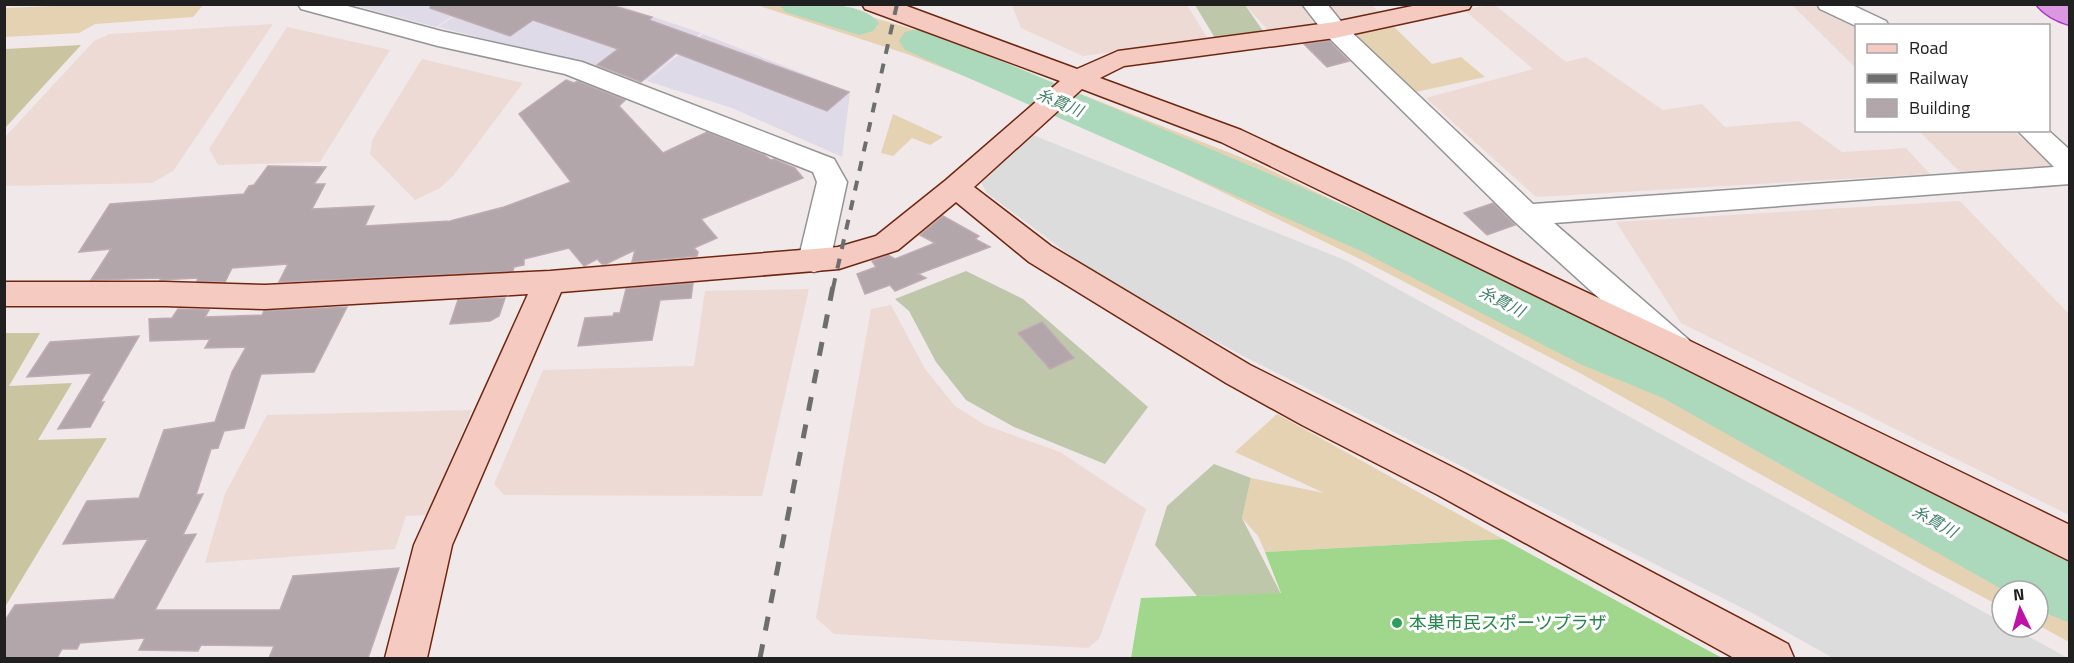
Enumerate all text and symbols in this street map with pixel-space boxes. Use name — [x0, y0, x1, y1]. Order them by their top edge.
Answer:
legend — [1855, 24, 2050, 132]
text: Road — [1909, 34, 1948, 61]
text: Railway — [1909, 64, 1969, 91]
water label: 糸貫川 — [1033, 82, 1089, 123]
text: Building — [1909, 94, 1970, 121]
water label: 糸貫川 — [1475, 279, 1531, 323]
water label: 糸貫川 — [1908, 499, 1964, 544]
north arrow — [1990, 579, 2050, 639]
text: N — [2012, 582, 2025, 606]
place label: 本巣市民スポーツプラザ — [1409, 609, 1607, 636]
marker: 本巣市民スポーツプラザ — [1390, 616, 1404, 630]

